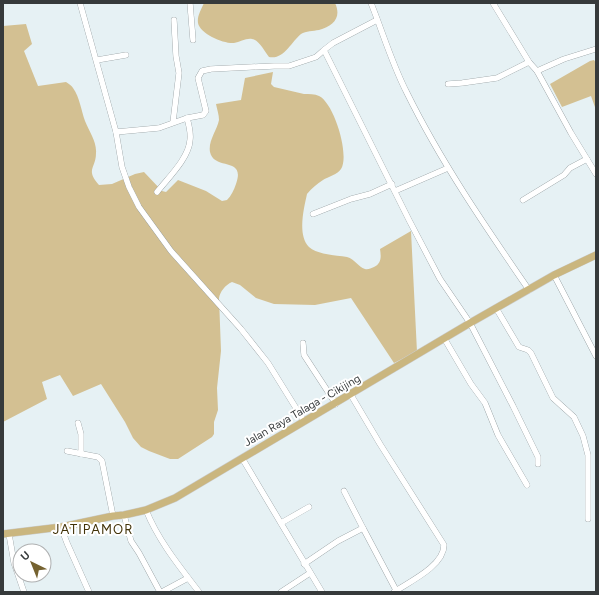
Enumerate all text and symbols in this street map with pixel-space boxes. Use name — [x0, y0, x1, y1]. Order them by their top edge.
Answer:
street label: Jalan Raya Talaga - Cikijing — [242, 372, 363, 449]
district label: JATIPAMOR — [53, 522, 133, 537]
north arrow — [12, 543, 52, 583]
text: U — [18, 548, 33, 563]

